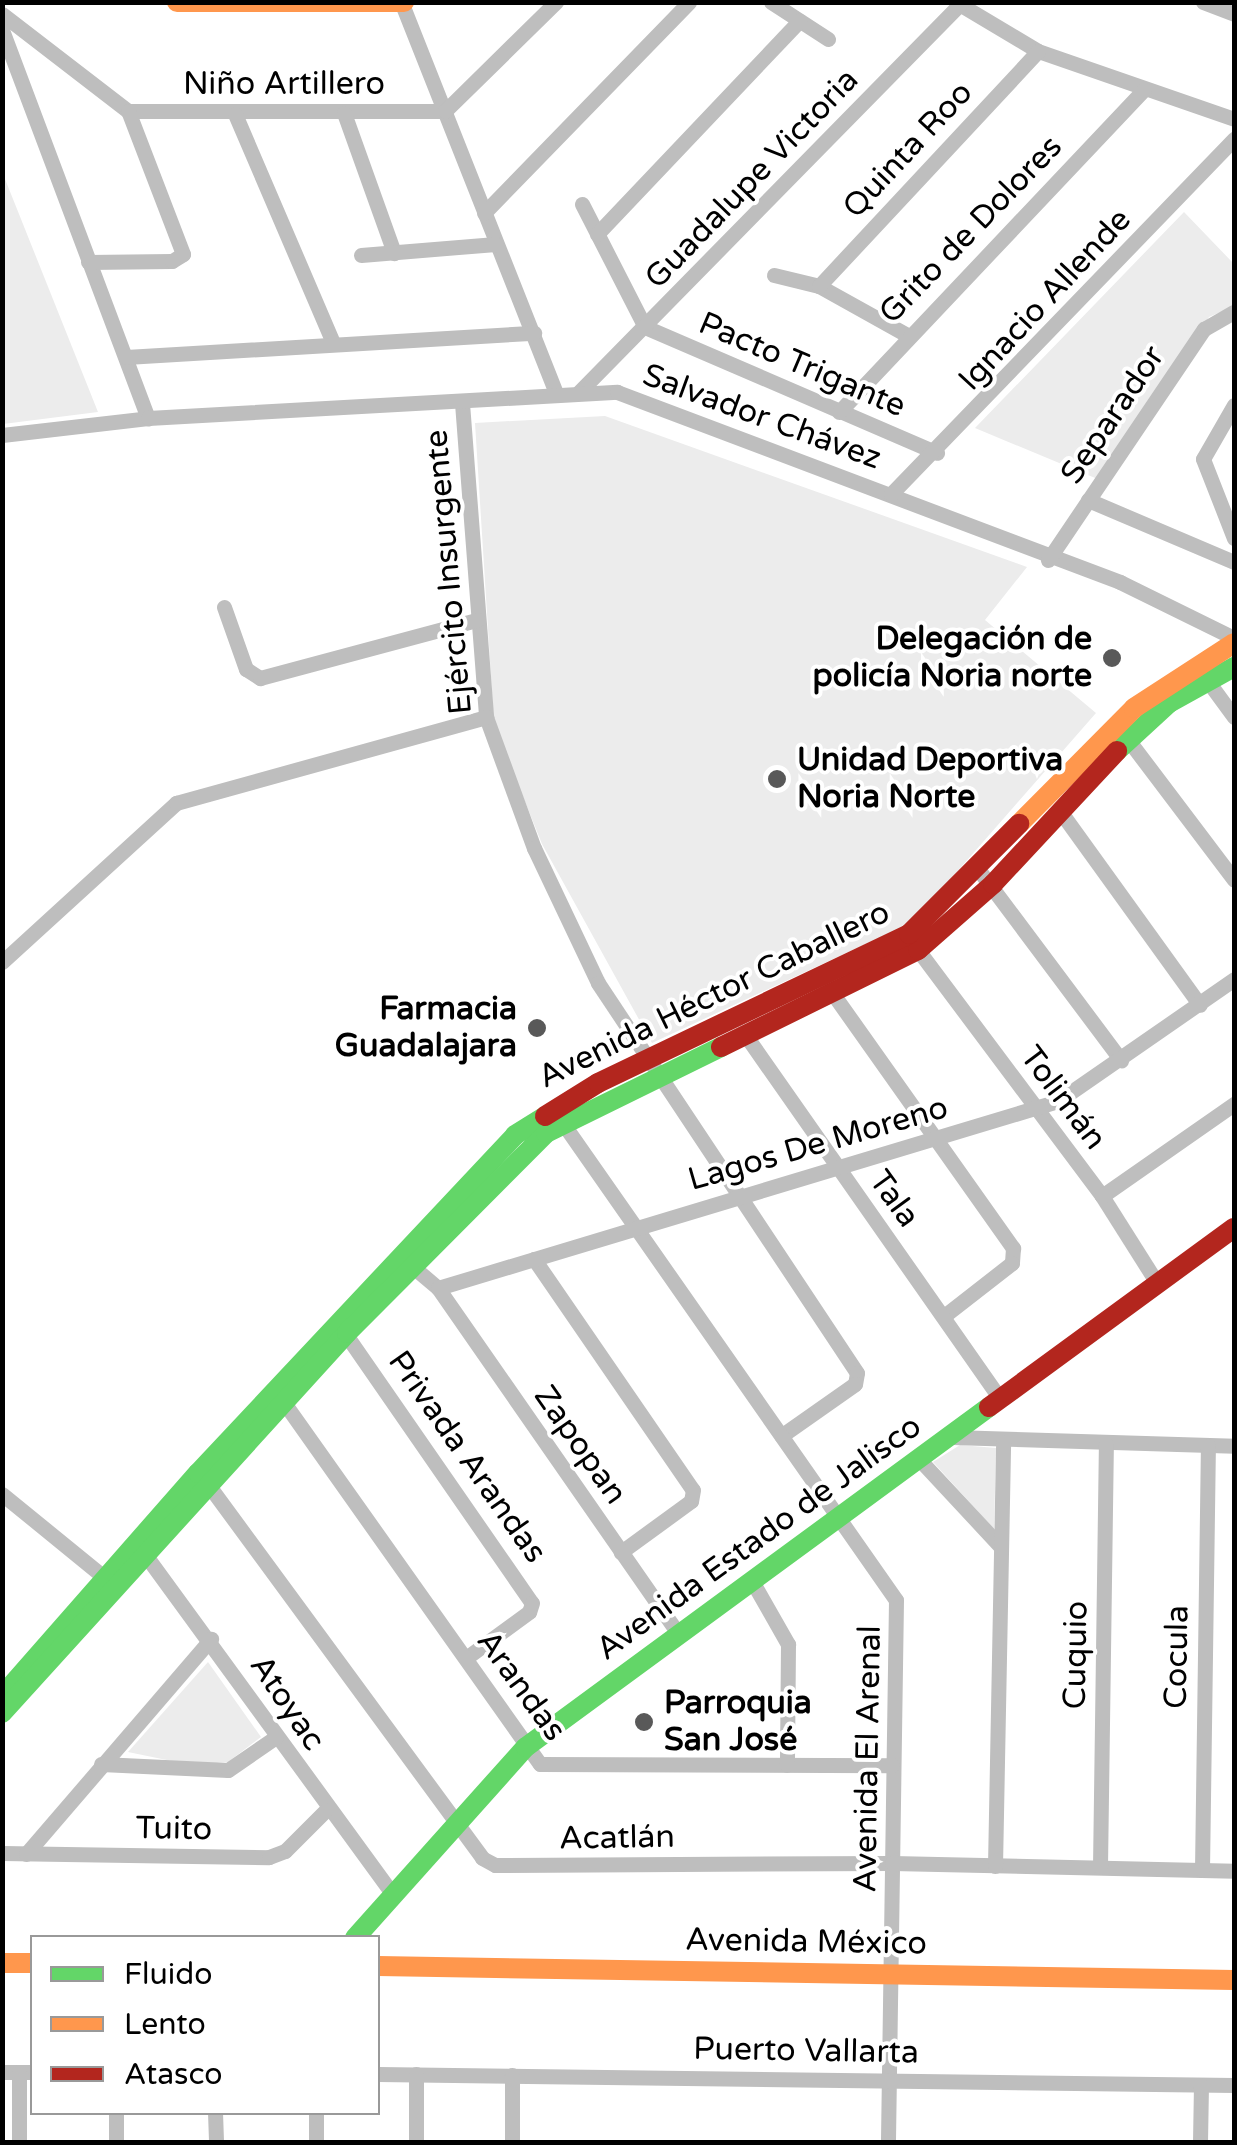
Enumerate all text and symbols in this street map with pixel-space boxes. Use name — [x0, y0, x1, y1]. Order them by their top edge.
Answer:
street label: Guadalupe Victoria — [637, 61, 867, 297]
street label: Niño Artillero — [183, 65, 385, 103]
street label: Quinta Roo — [835, 74, 981, 226]
street label: Grito de Dolores — [872, 128, 1070, 332]
street label: Ignacio Allende — [951, 201, 1139, 399]
street label: Pacto Trigante — [693, 304, 911, 426]
street label: Separador — [1053, 339, 1173, 491]
street label: Salvador Chávez — [638, 356, 886, 478]
street label: Ejército Insurgente — [417, 428, 481, 716]
place label: Delegación de policía Noria norte — [813, 621, 1092, 696]
marker: Delegación de policía Noria norte — [1101, 647, 1123, 669]
place label: Unidad Deportiva Noria Norte — [797, 742, 1063, 817]
marker: Unidad Deportiva Noria Norte — [766, 768, 788, 790]
street label: Avenida Héctor Caballero — [532, 893, 896, 1097]
place label: Farmacia Guadalajara — [335, 991, 517, 1066]
marker: Farmacia Guadalajara — [526, 1017, 548, 1039]
street label: Tolimán — [1012, 1039, 1114, 1157]
street label: Lagos De Moreno — [684, 1089, 952, 1199]
street label: Tala — [861, 1163, 927, 1235]
street label: Privada Arandas — [380, 1344, 554, 1570]
street label: Zapopan — [525, 1378, 635, 1512]
street label: Avenida Estado de Jalisco — [589, 1407, 929, 1669]
street label: Cuquio — [1056, 1600, 1096, 1710]
street label: Cocula — [1157, 1605, 1197, 1709]
street label: Arandas — [468, 1623, 574, 1749]
street label: Avenida El Arenal — [846, 1625, 890, 1893]
street label: Atoyac — [241, 1648, 333, 1758]
place label: Parroquia San José — [664, 1685, 812, 1760]
marker: Parroquia San José — [633, 1711, 655, 1733]
street label: Tuito — [135, 1809, 213, 1849]
street label: Acatlán — [559, 1818, 675, 1858]
street label: Avenida México — [685, 1921, 927, 1963]
legend — [30, 1935, 380, 2115]
text: Fluido — [124, 1956, 212, 1993]
text: Lento — [124, 2006, 206, 2043]
street label: Puerto Vallarta — [693, 2030, 919, 2072]
text: Atasco — [124, 2056, 223, 2093]

